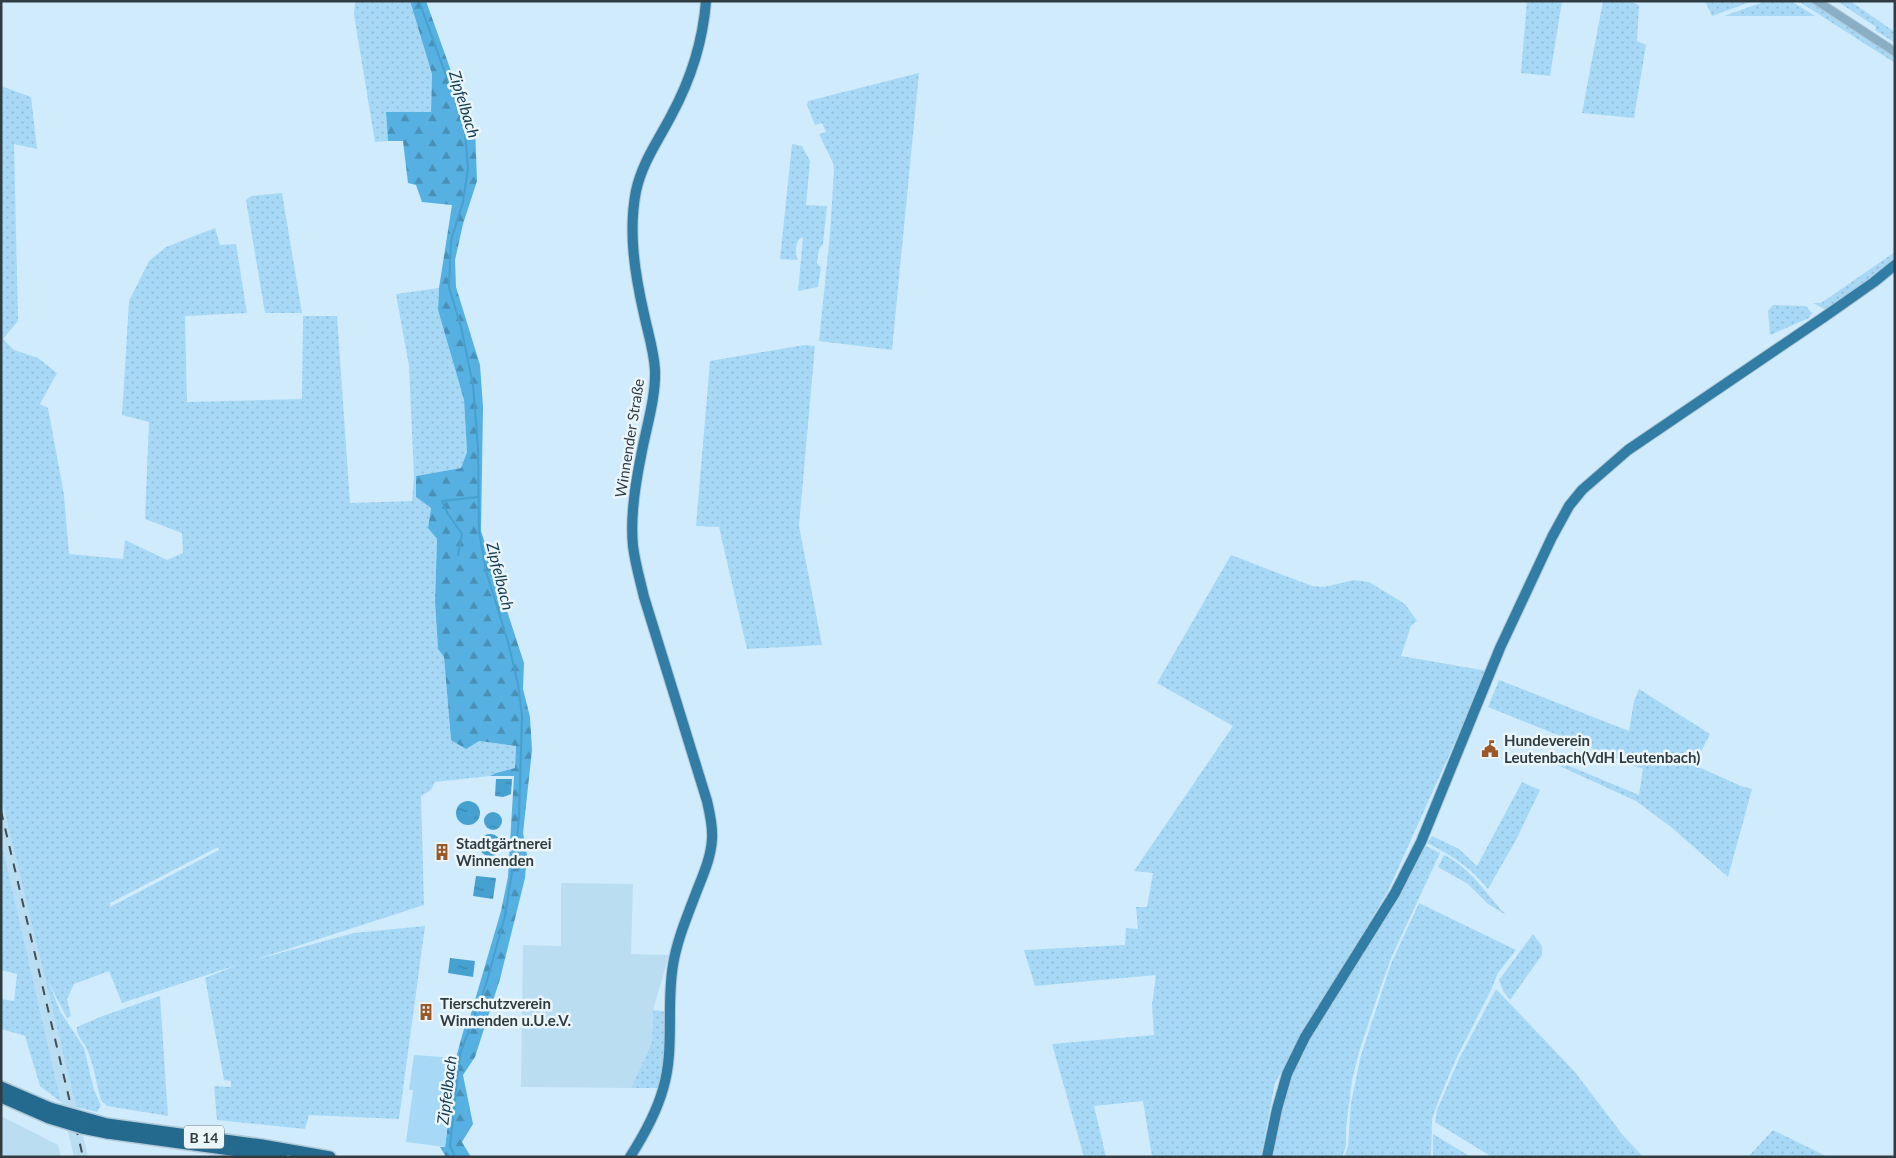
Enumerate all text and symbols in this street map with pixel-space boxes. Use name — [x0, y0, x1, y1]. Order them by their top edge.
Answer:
water label: Zipfelbach — [445, 67, 484, 140]
street label: Winnender Straße — [611, 377, 647, 499]
water label: Zipfelbach — [483, 539, 519, 612]
place label: Hundeverein Leutenbach(VdH Leutenbach) — [1504, 731, 1700, 766]
public building icon: Hundeverein Leutenbach(VdH Leutenbach) — [1480, 739, 1500, 759]
place label: Stadtgärtnerei Winnenden — [456, 834, 552, 869]
building icon: Stadtgärtnerei Winnenden — [432, 842, 452, 862]
place label: Tierschutzverein Winnenden u.U.e.V. — [440, 994, 571, 1029]
building icon: Tierschutzverein Winnenden u.U.e.V. — [416, 1002, 436, 1022]
water label: Zipfelbach — [432, 1054, 460, 1127]
road number: B 14 — [184, 1126, 224, 1148]

